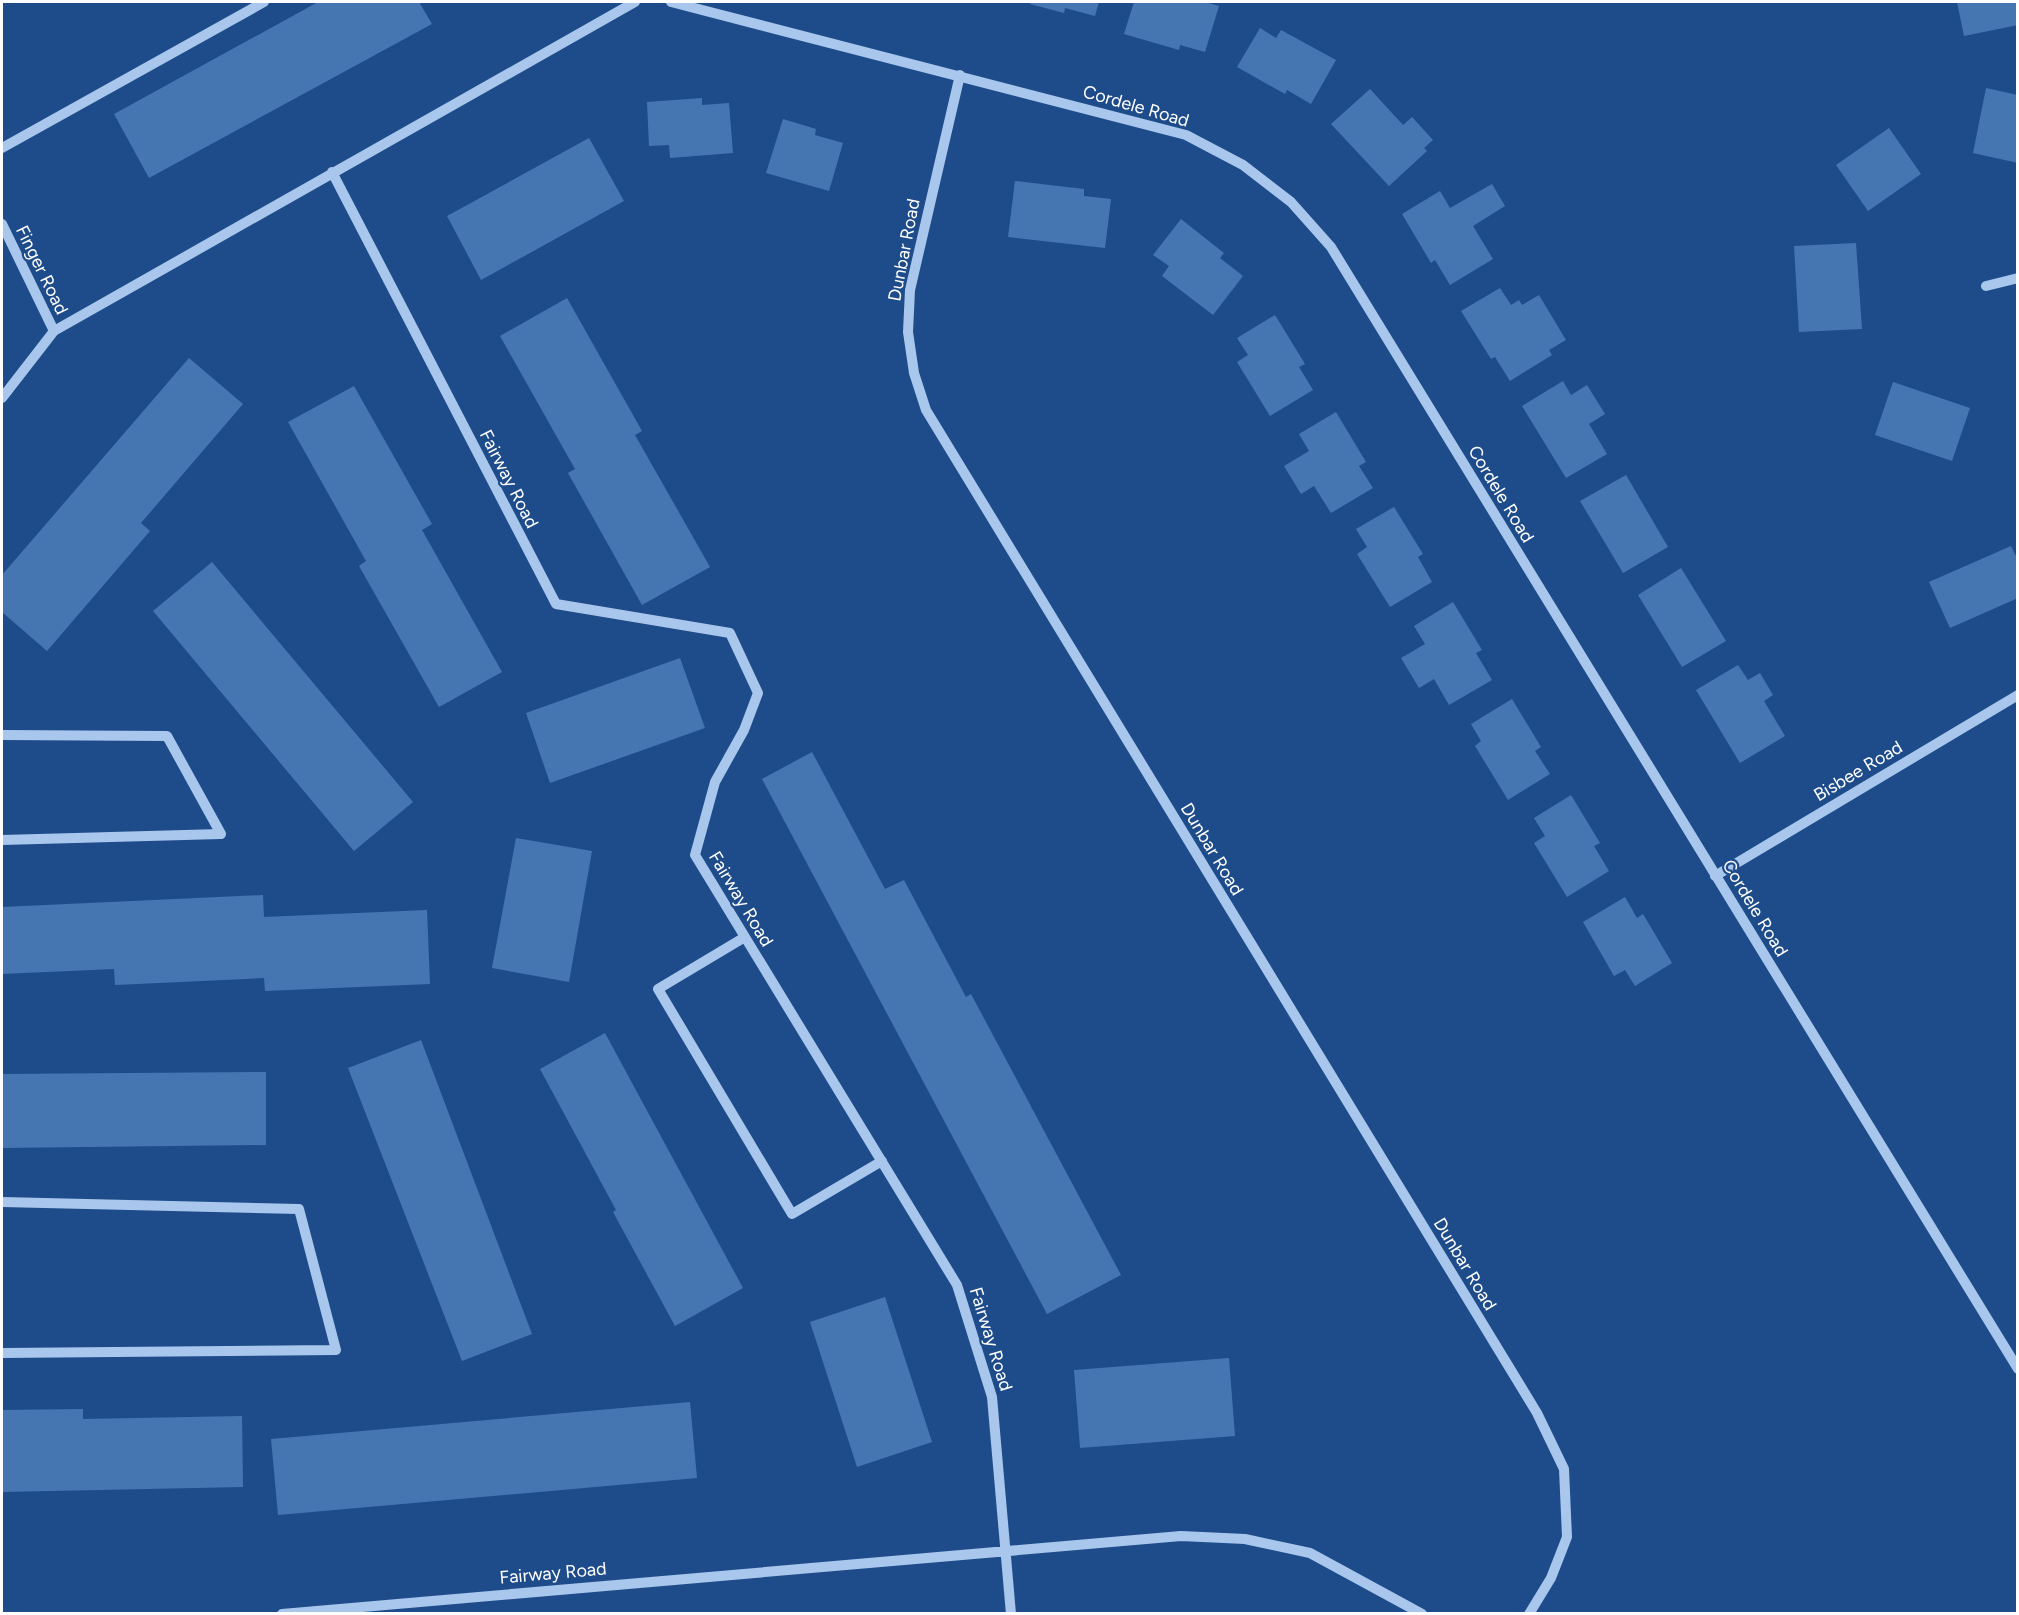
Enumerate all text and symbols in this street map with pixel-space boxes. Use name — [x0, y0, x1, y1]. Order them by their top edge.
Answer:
street label: Cordele Road — [1080, 80, 1192, 132]
street label: Dunbar Road — [883, 197, 925, 303]
street label: Finger Road — [11, 222, 73, 318]
street label: Fairway Road — [475, 426, 543, 532]
street label: Cordele Road — [1463, 441, 1539, 547]
street label: Bisbee Road — [1810, 736, 1906, 806]
street label: Dunbar Road — [1176, 799, 1248, 899]
street label: Fairway Road — [704, 847, 778, 951]
street label: Cordele Road — [1717, 855, 1793, 961]
street label: Dunbar Road — [1429, 1214, 1501, 1314]
street label: Fairway Road — [965, 1284, 1017, 1394]
street label: Fairway Road — [499, 1557, 607, 1589]

